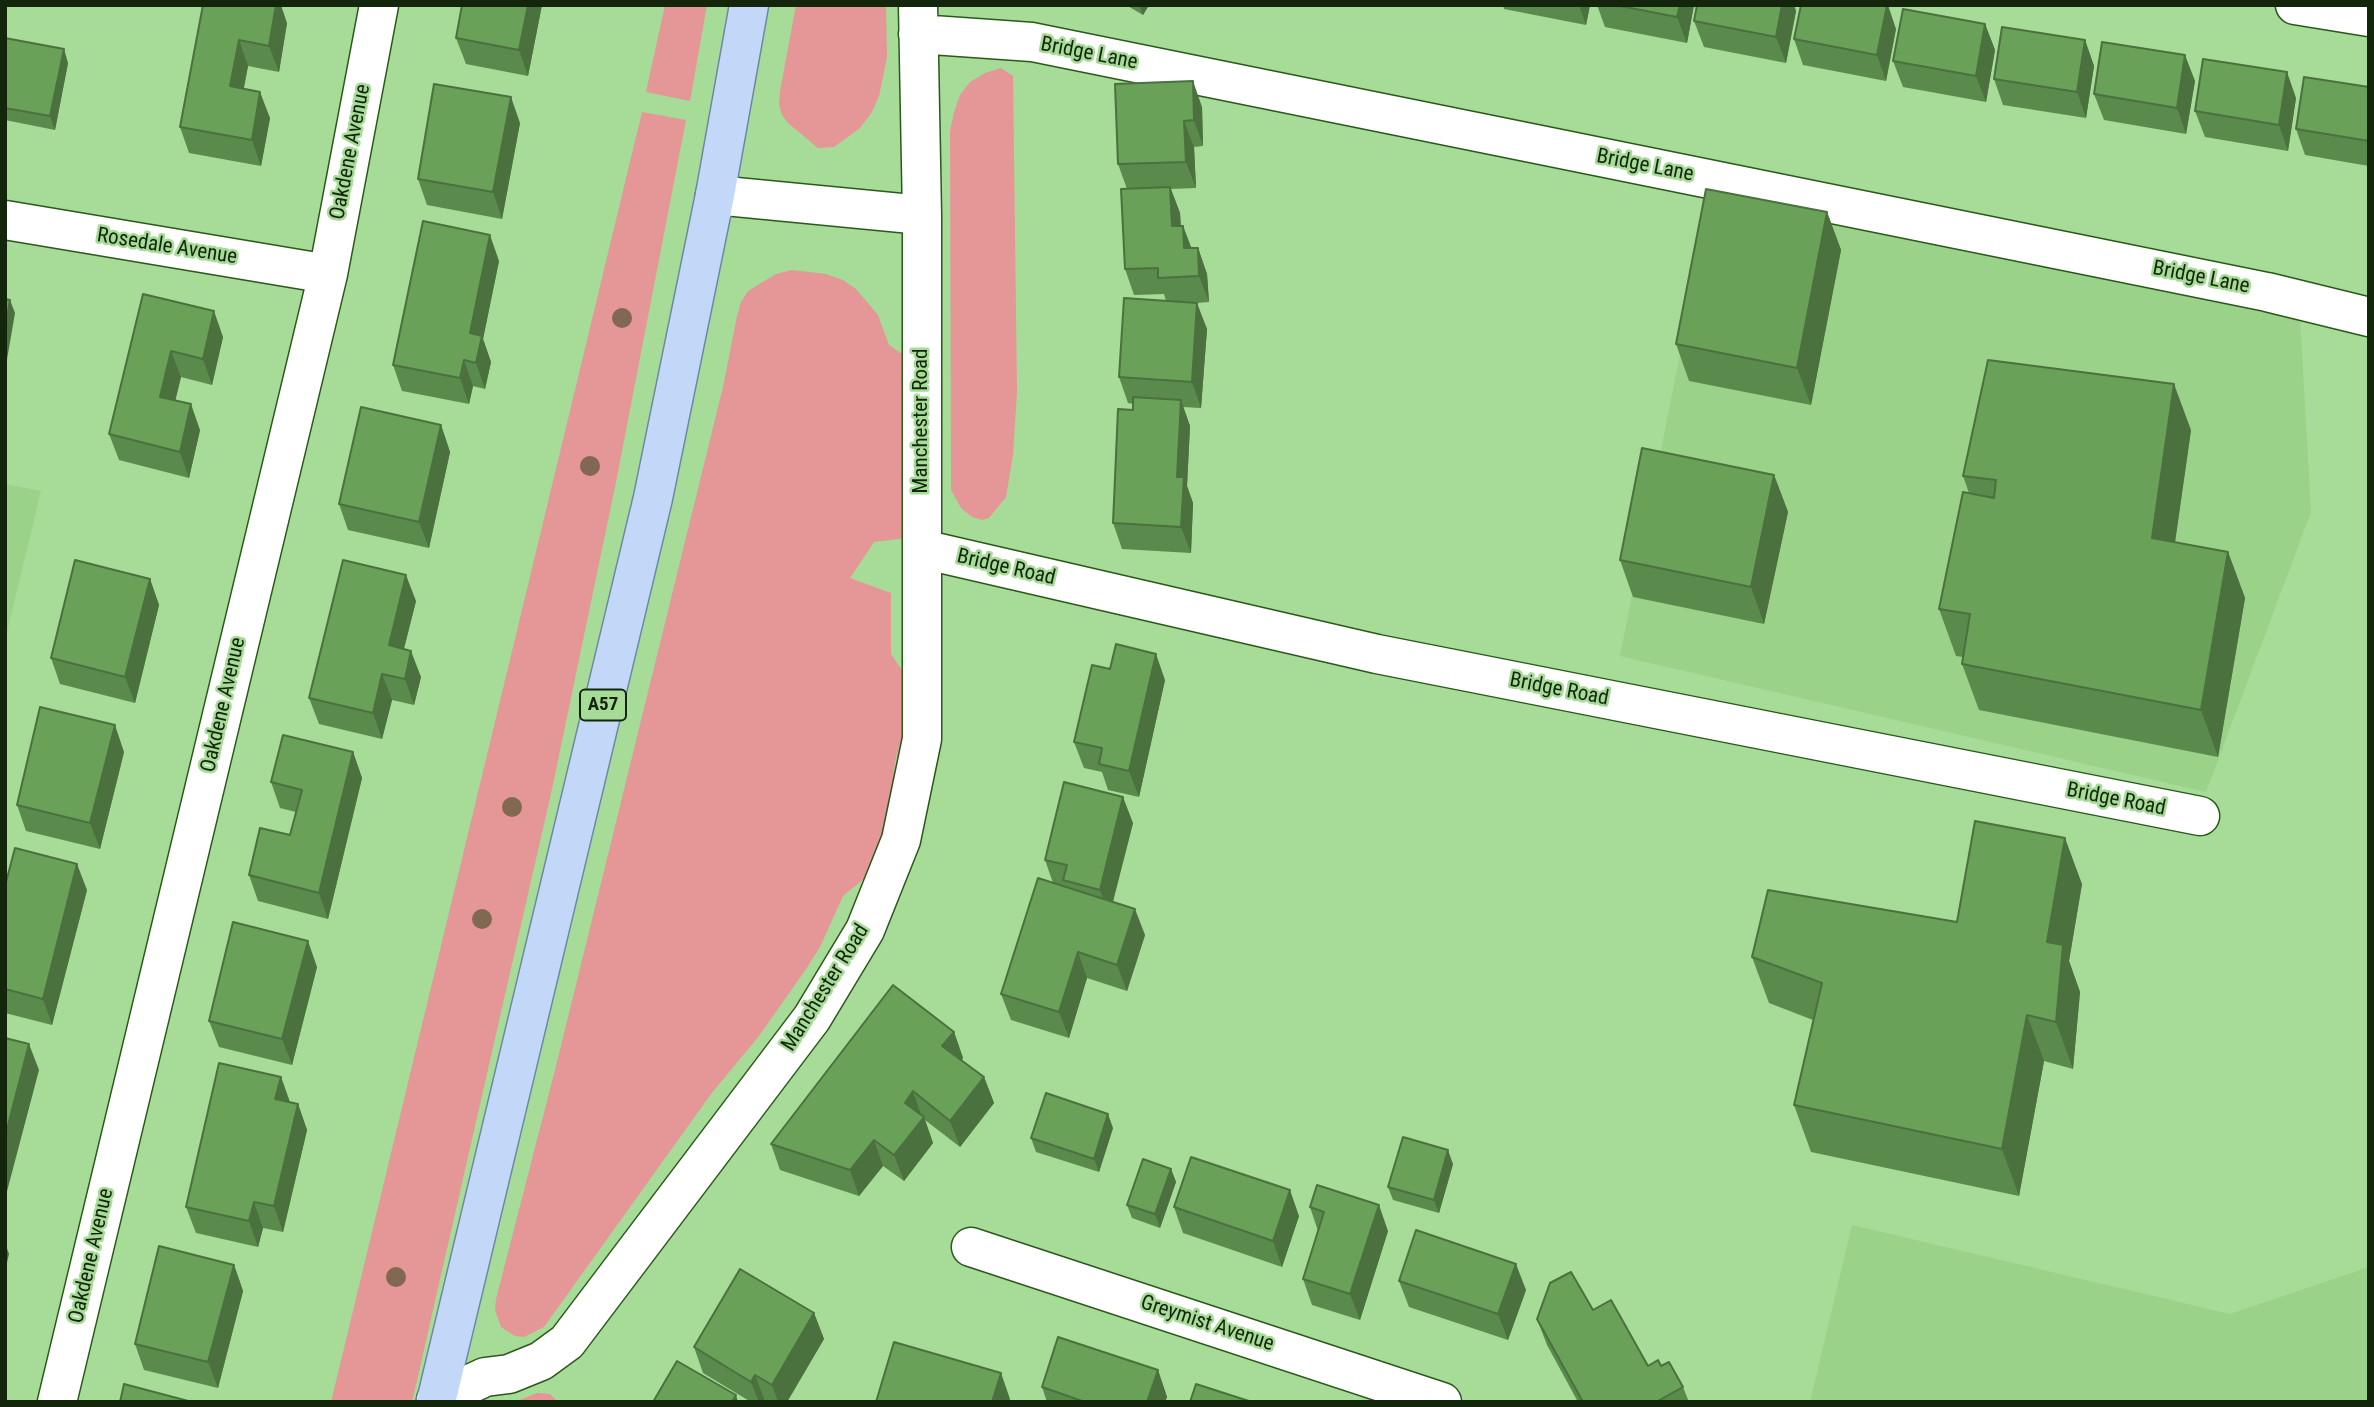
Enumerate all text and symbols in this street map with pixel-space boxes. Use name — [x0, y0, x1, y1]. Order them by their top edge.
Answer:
street label: Bridge Lane — [1038, 32, 1140, 76]
street label: Oakdene Avenue — [326, 82, 376, 222]
street label: Bridge Lane — [1594, 144, 1696, 188]
street label: Rosedale Avenue — [95, 223, 239, 271]
street label: Bridge Lane — [2150, 256, 2252, 300]
street label: Manchester Road — [909, 349, 935, 493]
street label: Bridge Road — [954, 544, 1058, 592]
street label: Oakdene Avenue — [196, 635, 252, 775]
street label: Bridge Road — [1507, 668, 1611, 712]
road number: A57 — [580, 690, 626, 720]
street label: Bridge Road — [2064, 778, 2168, 822]
street label: Manchester Road — [777, 920, 875, 1056]
street label: Oakdene Avenue — [64, 1186, 120, 1326]
street label: Greymist Avenue — [1137, 1291, 1277, 1357]

